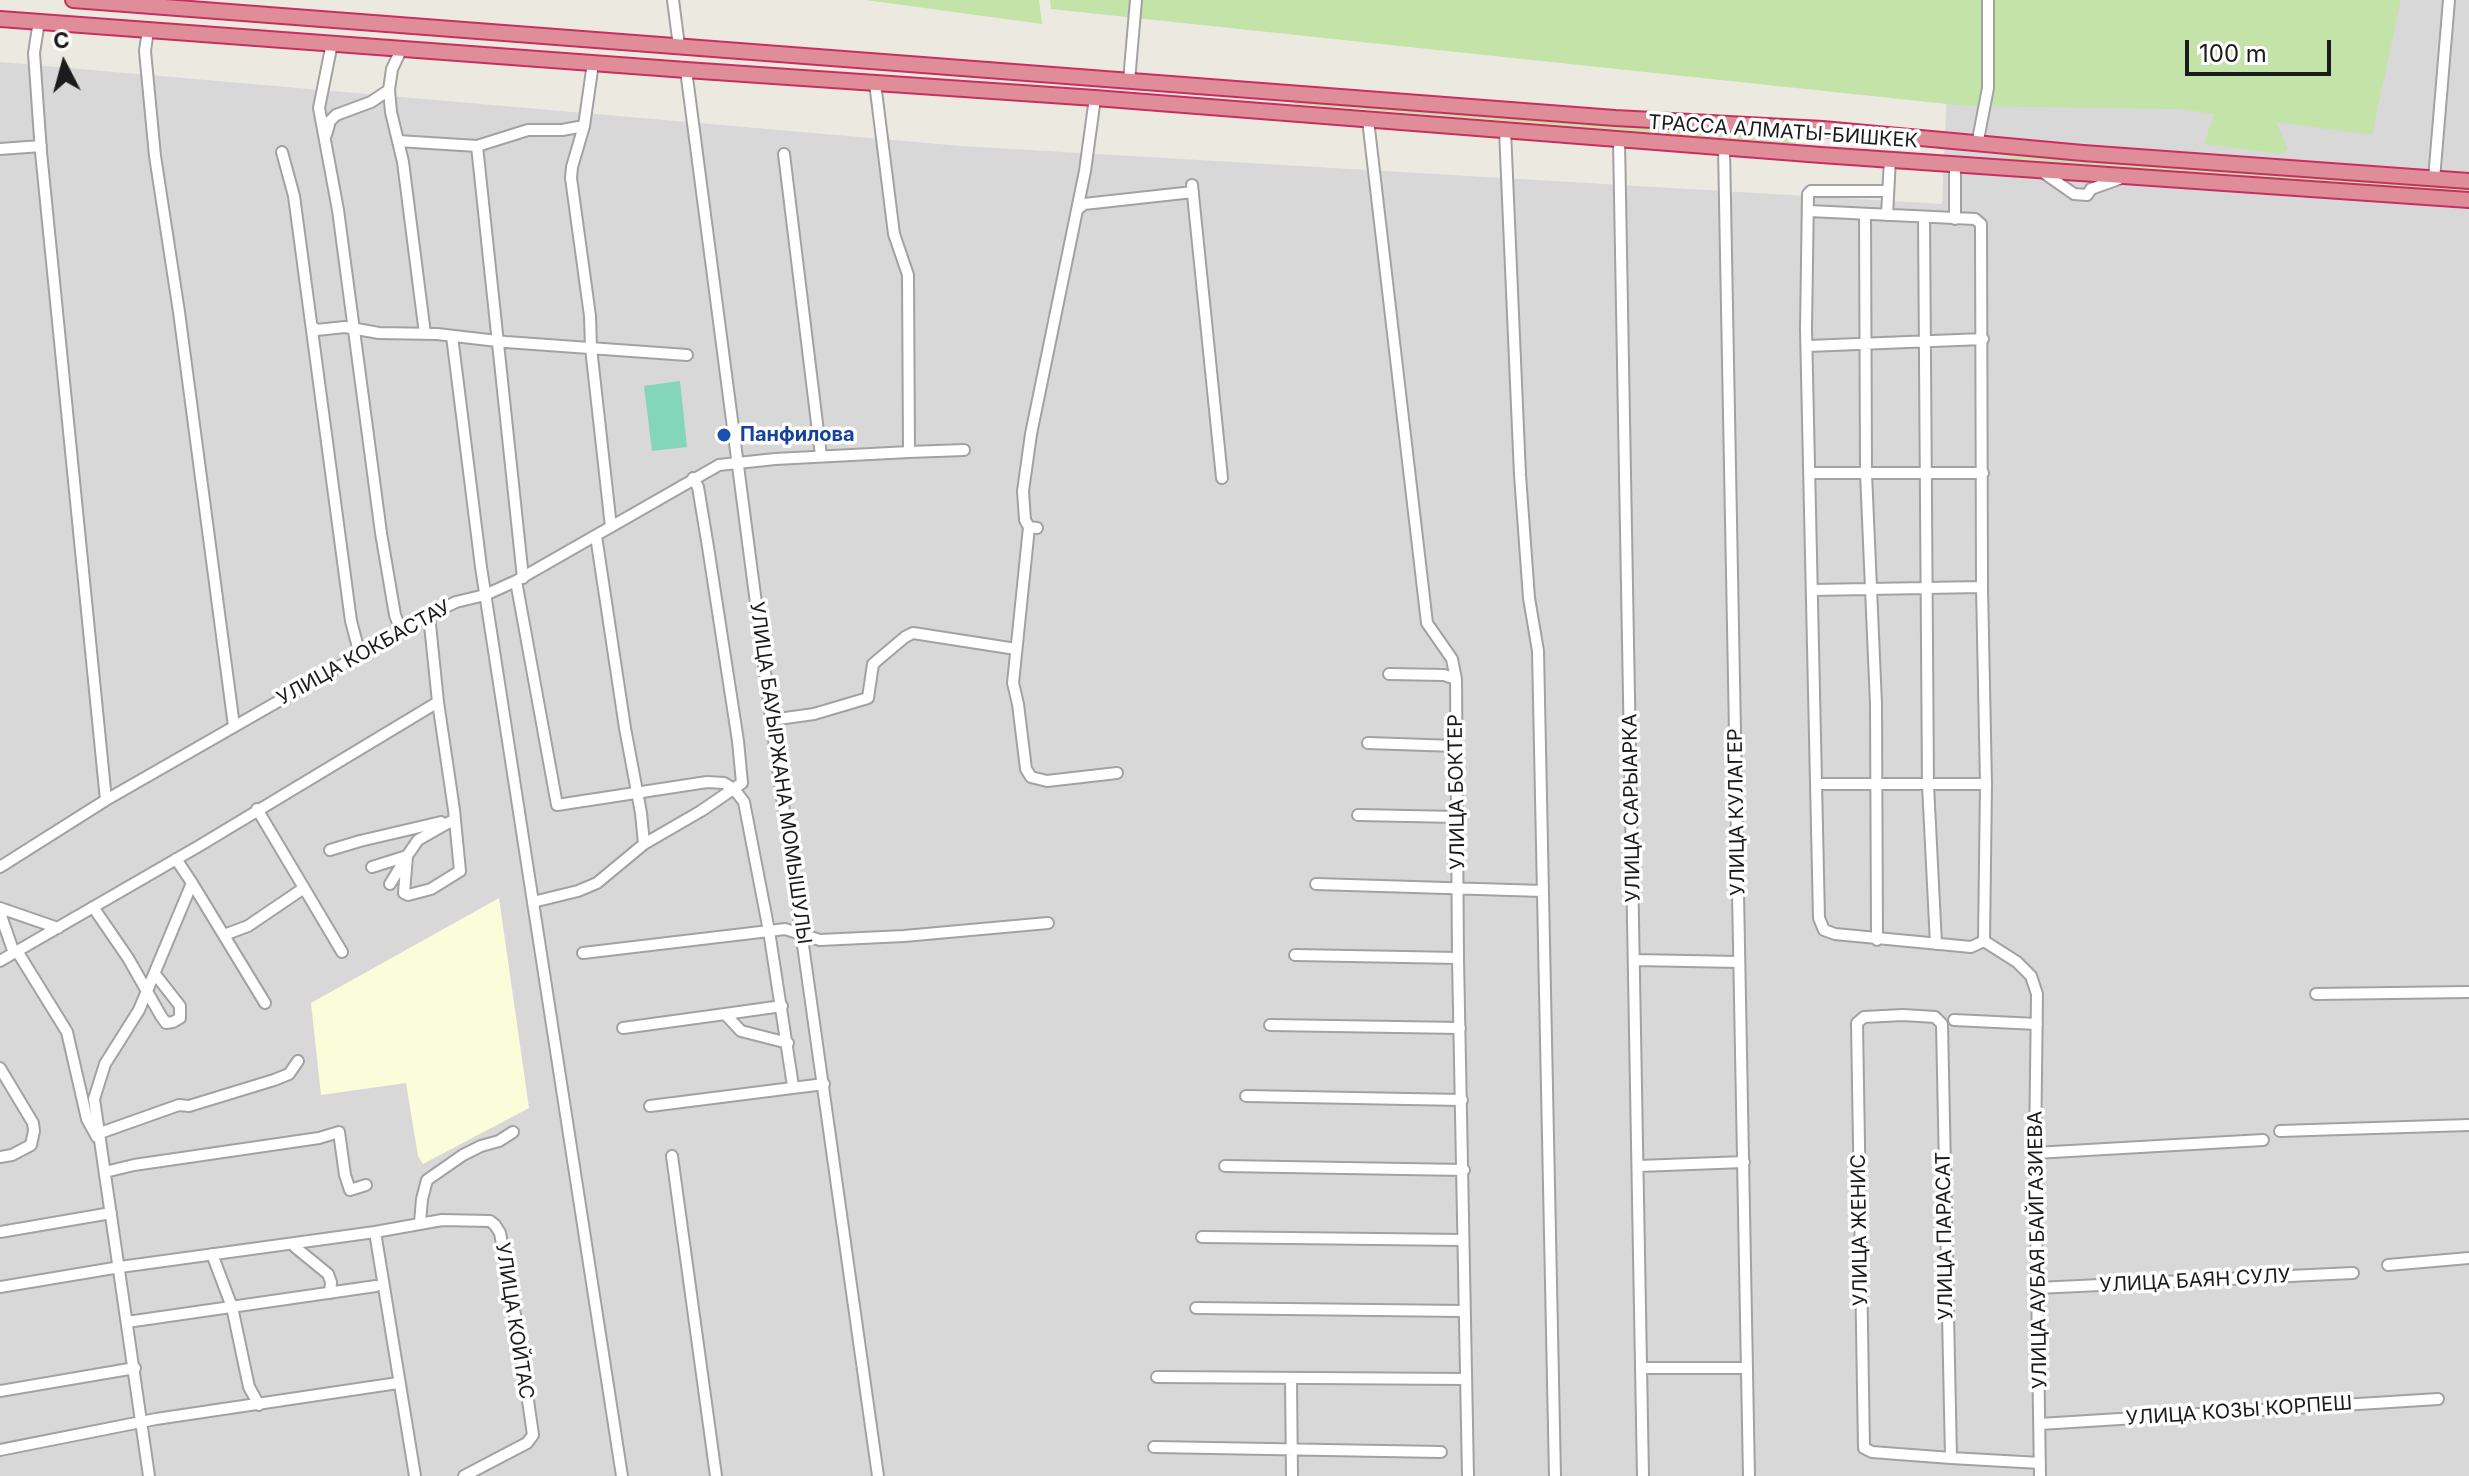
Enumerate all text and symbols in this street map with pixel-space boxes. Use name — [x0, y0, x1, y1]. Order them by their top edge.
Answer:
north arrow — [24, 24, 104, 104]
scale bar — [2189, 24, 2335, 74]
text: С — [52, 26, 71, 54]
text: 100 m — [2199, 39, 2267, 68]
street label: ТРАССА АЛМАТЫ-БИШКЕК — [1647, 111, 1919, 153]
place label: Панфилова — [740, 423, 855, 447]
marker: Панфилова — [715, 426, 733, 444]
street label: УЛИЦА КОКБАСТАУ — [273, 595, 455, 711]
street label: УЛИЦА БАУЫРЖАНА МОМЫШУЛЫ — [744, 600, 816, 946]
street label: УЛИЦА САРЫАРКА — [1618, 713, 1646, 903]
street label: УЛИЦА БОКТЕР — [1444, 714, 1470, 870]
street label: УЛИЦА КУЛАГЕР — [1724, 728, 1750, 896]
street label: УЛИЦА АУБАЯ БАЙГАЗИЕВА — [2024, 1111, 2052, 1389]
street label: УЛИЦА ПАРАСАТ — [1932, 1151, 1958, 1321]
street label: УЛИЦА ЖЕНИС — [1847, 1154, 1873, 1306]
street label: УЛИЦА КОЙТАС — [490, 1241, 538, 1401]
street label: УЛИЦА БАЯН СУЛУ — [2099, 1264, 2291, 1298]
street label: УЛИЦА КОЗЫ КОРПЕШ — [2125, 1391, 2353, 1431]

